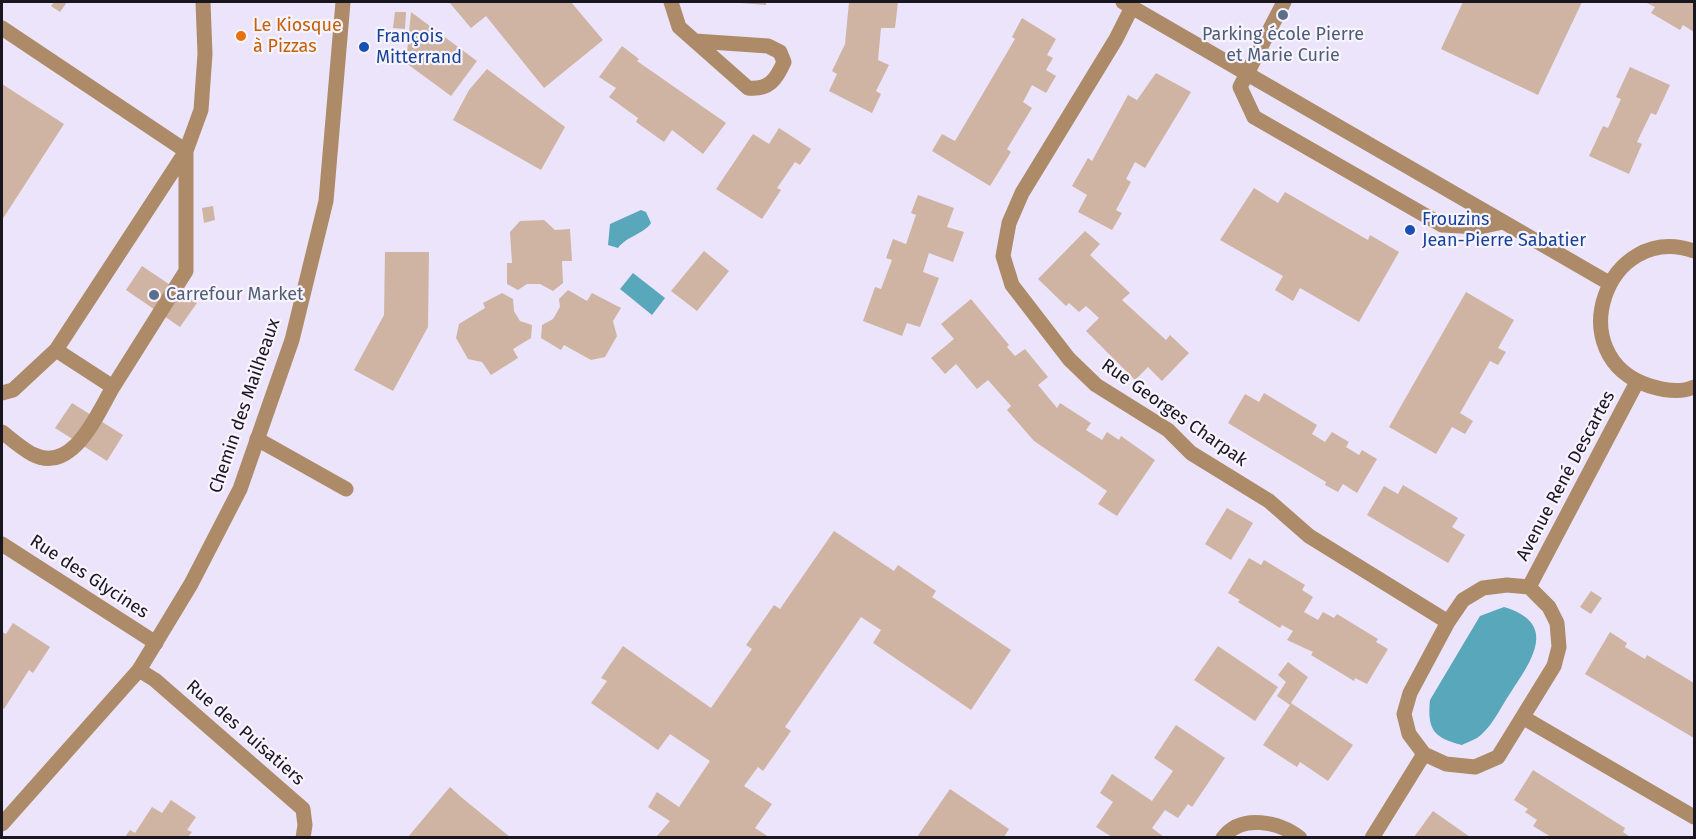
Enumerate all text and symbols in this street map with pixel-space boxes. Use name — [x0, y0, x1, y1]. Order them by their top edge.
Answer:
marker: Parking école Pierre et Marie Curie — [1276, 8, 1290, 22]
place label: Le Kiosque à Pizzas — [253, 15, 342, 57]
place label: Parking école Pierre et Marie Curie — [1202, 24, 1364, 66]
place label: François Mitterrand — [376, 26, 462, 68]
marker: Le Kiosque à Pizzas — [234, 29, 248, 43]
marker: François Mitterrand — [357, 40, 371, 54]
place label: Frouzins Jean-Pierre Sabatier — [1422, 209, 1586, 252]
marker: Frouzins Jean-Pierre Sabatier — [1403, 223, 1417, 237]
place label: Carrefour Market — [166, 284, 304, 306]
marker: Carrefour Market — [147, 288, 161, 302]
street label: Chemin des Mailheaux — [205, 316, 285, 496]
street label: Rue Georges Charpak — [1097, 355, 1251, 471]
street label: Avenue René Descartes — [1512, 387, 1620, 565]
street label: Rue des Glycines — [26, 531, 152, 623]
street label: Rue des Puisatiers — [181, 676, 309, 790]

